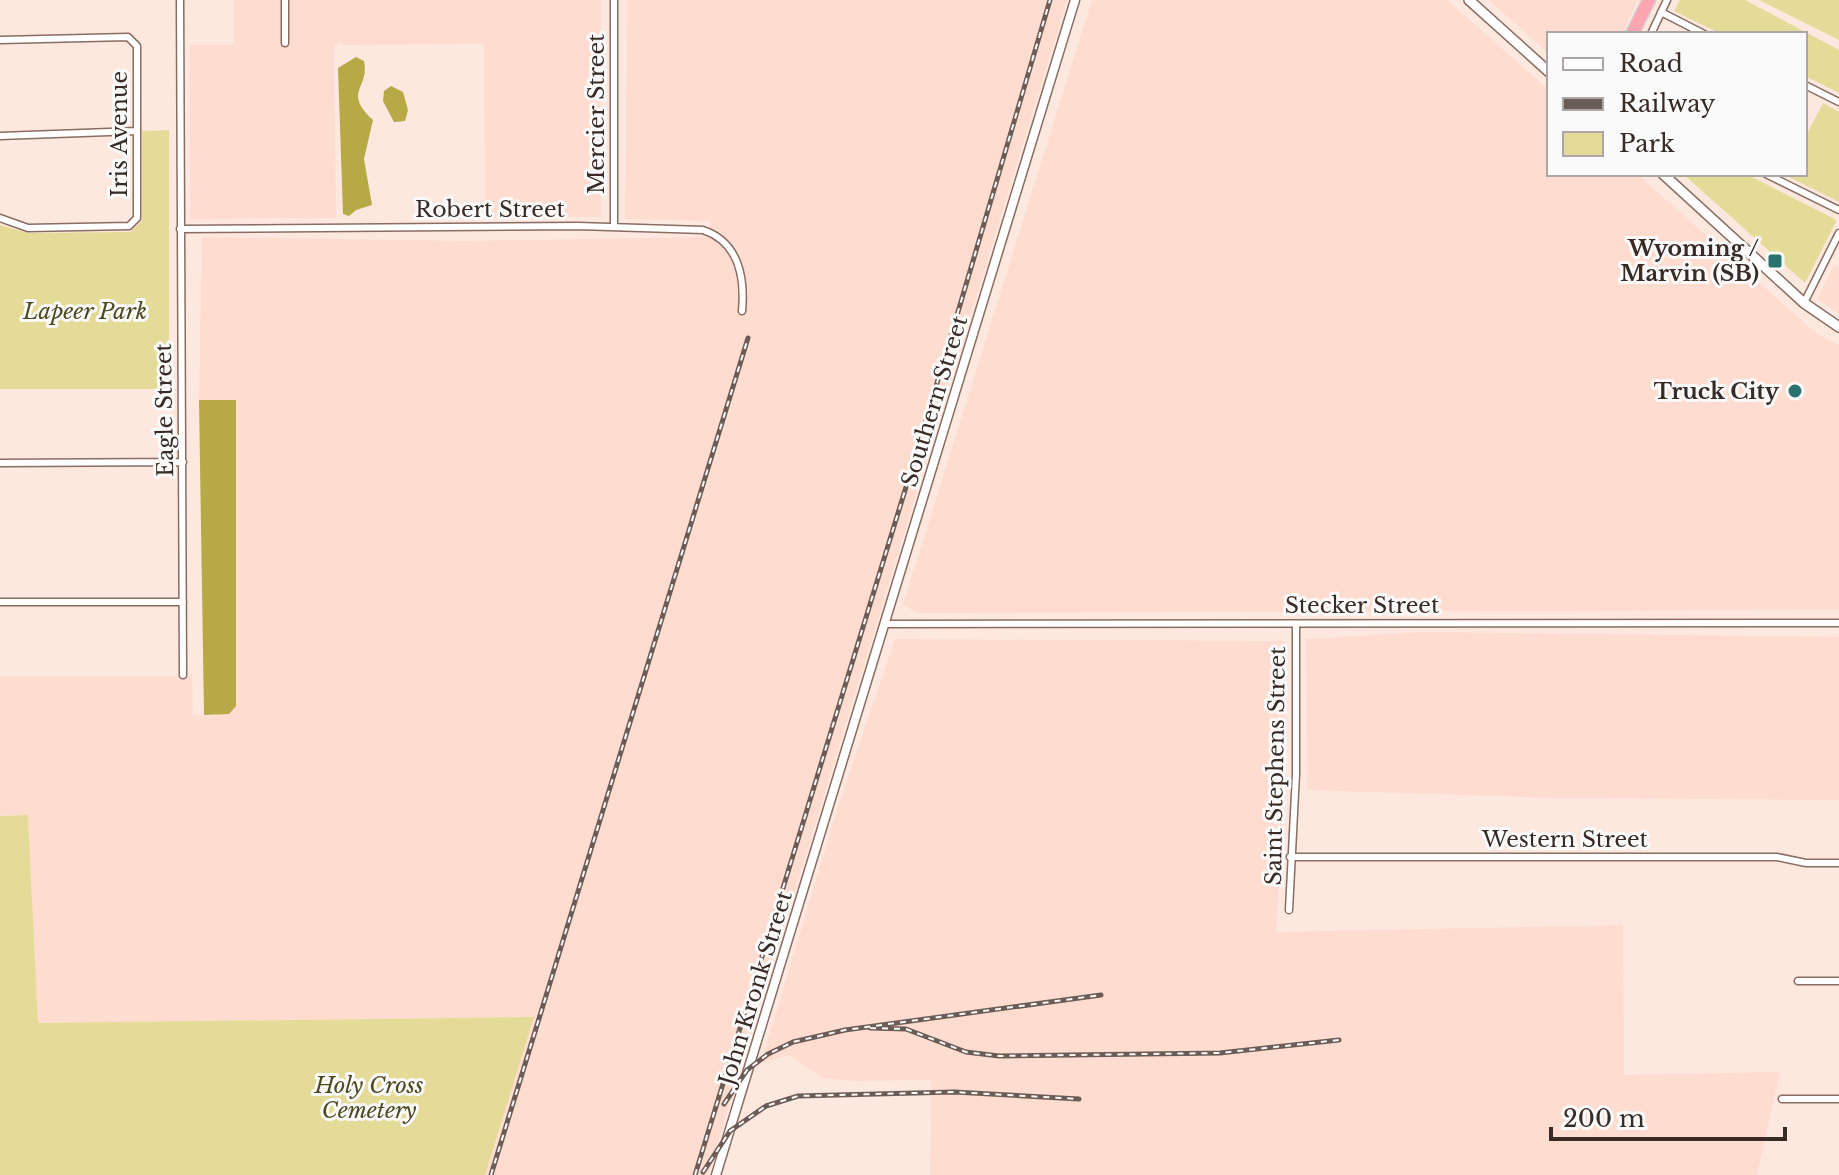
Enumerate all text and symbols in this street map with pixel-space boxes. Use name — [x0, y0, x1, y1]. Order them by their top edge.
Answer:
legend — [1547, 32, 1807, 176]
street label: Mercier Street — [583, 33, 610, 194]
text: Road — [1619, 49, 1683, 78]
street label: Iris Avenue — [106, 71, 133, 197]
text: Railway — [1619, 89, 1716, 118]
text: Park — [1619, 129, 1675, 158]
street label: Robert Street — [415, 196, 566, 223]
place label: Wyoming / Marvin (SB) — [1620, 235, 1759, 287]
marker: Wyoming / Marvin (SB) — [1766, 252, 1784, 270]
park label: Lapeer Park — [22, 298, 147, 325]
street label: Southern Street — [896, 312, 974, 490]
street label: Eagle Street — [150, 342, 179, 477]
place label: Truck City — [1654, 378, 1780, 405]
marker: Truck City — [1786, 382, 1804, 400]
street label: Stecker Street — [1285, 592, 1440, 619]
street label: Saint Stephens Street — [1260, 646, 1291, 886]
street label: Western Street — [1481, 826, 1649, 853]
street label: John Kronk Street — [712, 887, 798, 1091]
park label: Holy Cross Cemetery — [314, 1072, 423, 1124]
scale bar — [1551, 1091, 1785, 1141]
text: 200 m — [1563, 1104, 1645, 1133]

